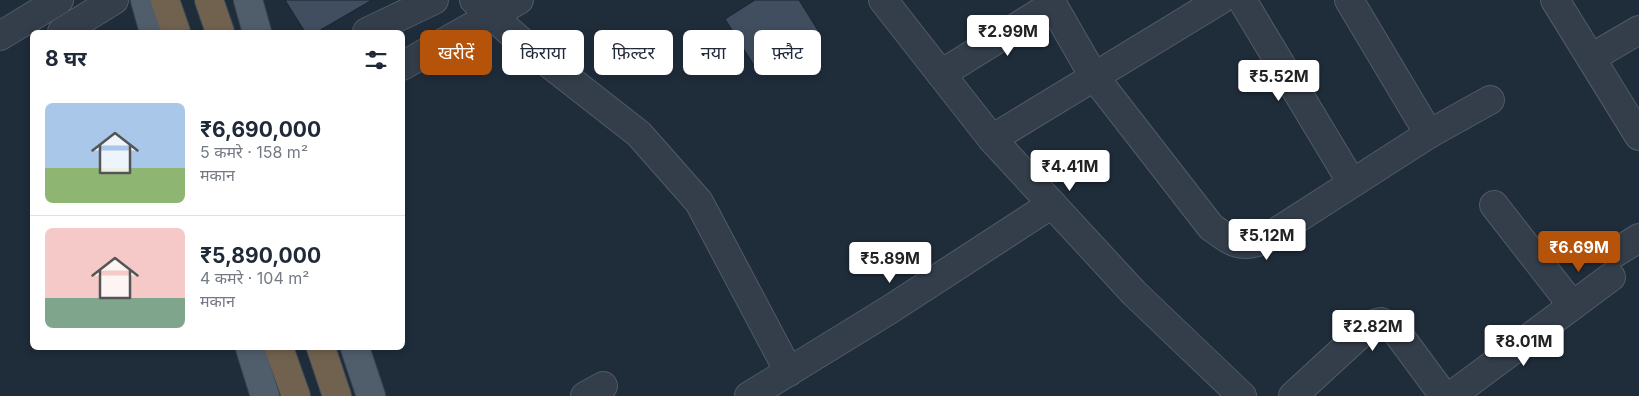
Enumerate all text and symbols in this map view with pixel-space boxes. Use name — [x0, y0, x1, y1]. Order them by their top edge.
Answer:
pin: ₹2.99M — [967, 15, 1049, 57]
text: ₹2.99M — [978, 21, 1038, 41]
chip: खरीदें — [420, 30, 492, 75]
chip: किराया — [502, 30, 584, 75]
chip: फ़िल्टर — [594, 30, 673, 75]
chip: नया — [683, 30, 744, 75]
chip: फ़्लैट — [754, 30, 821, 75]
text: 8 घर — [45, 46, 87, 71]
icon: filters — [362, 46, 390, 74]
pin: ₹5.52M — [1238, 59, 1320, 102]
text: ₹5.52M — [1249, 66, 1309, 86]
text: ₹6,690,000 — [200, 117, 321, 142]
icon: home — [85, 123, 145, 183]
text: 5 कमरे · 158 m² — [200, 142, 308, 162]
pin: ₹4.41M — [1029, 150, 1111, 192]
text: ₹4.41M — [1042, 156, 1098, 176]
text: मकान — [200, 165, 235, 185]
pin: ₹5.12M — [1226, 218, 1308, 261]
text: ₹5.12M — [1240, 225, 1294, 245]
pin: ₹6.69M — [1538, 230, 1620, 273]
text: ₹6.69M — [1549, 237, 1609, 257]
pin: ₹5.89M — [849, 242, 931, 284]
text: ₹5,890,000 — [200, 243, 321, 268]
icon: home — [85, 248, 145, 308]
text: ₹5.89M — [860, 248, 920, 268]
text: 4 कमरे · 104 m² — [200, 268, 309, 288]
text: मकान — [200, 291, 235, 311]
pin: ₹2.82M — [1332, 310, 1414, 352]
text: ₹2.82M — [1343, 316, 1403, 336]
pin: ₹8.01M — [1483, 324, 1565, 367]
text: ₹8.01M — [1496, 331, 1552, 351]

